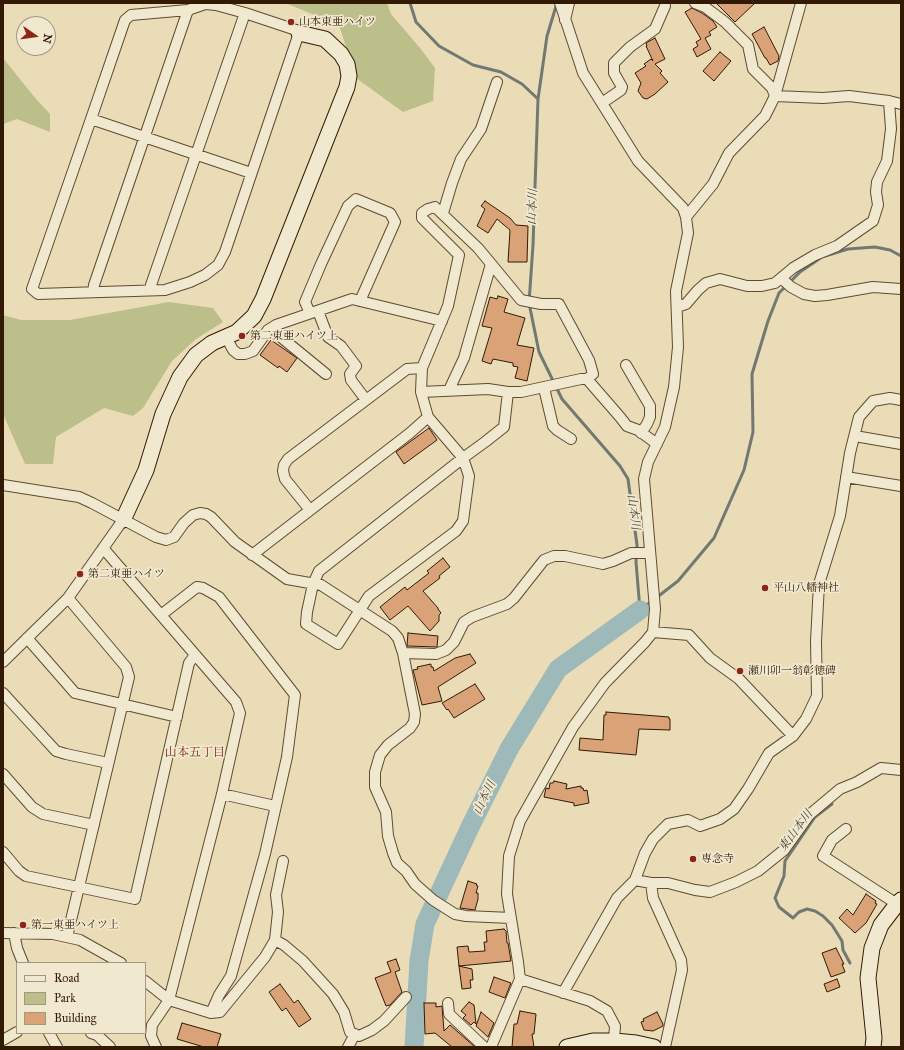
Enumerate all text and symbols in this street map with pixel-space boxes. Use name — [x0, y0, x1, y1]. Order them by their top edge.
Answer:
place label: 山本東亜ハイツ — [299, 15, 376, 29]
north arrow — [16, 16, 56, 56]
marker: 山本東亜ハイツ — [286, 17, 296, 27]
text: N — [40, 33, 55, 45]
water label: 山本川 — [525, 189, 541, 225]
place label: 第二東亜ハイツ上 — [250, 329, 338, 343]
marker: 第二東亜ハイツ上 — [237, 331, 247, 341]
water label: 山本川 — [624, 493, 642, 531]
place label: 第二東亜ハイツ — [88, 567, 165, 581]
marker: 第二東亜ハイツ — [75, 569, 85, 579]
place label: 平山八幡神社 — [773, 581, 839, 595]
marker: 平山八幡神社 — [760, 583, 770, 593]
place label: 瀬川卯一翁彰徳碑 — [748, 664, 836, 678]
marker: 瀬川卯一翁彰徳碑 — [735, 666, 745, 676]
district label: 山本五丁目 — [165, 746, 225, 760]
water label: 山本川 — [471, 779, 499, 817]
water label: 東山本川 — [776, 807, 816, 855]
place label: 専念寺 — [701, 852, 734, 866]
marker: 専念寺 — [688, 854, 698, 864]
place label: 第一東亜ハイツ上 — [31, 918, 119, 932]
marker: 第一東亜ハイツ上 — [18, 920, 28, 930]
legend — [16, 962, 146, 1034]
text: Road — [54, 971, 80, 985]
text: Park — [54, 991, 76, 1005]
text: Building — [54, 1011, 96, 1025]

